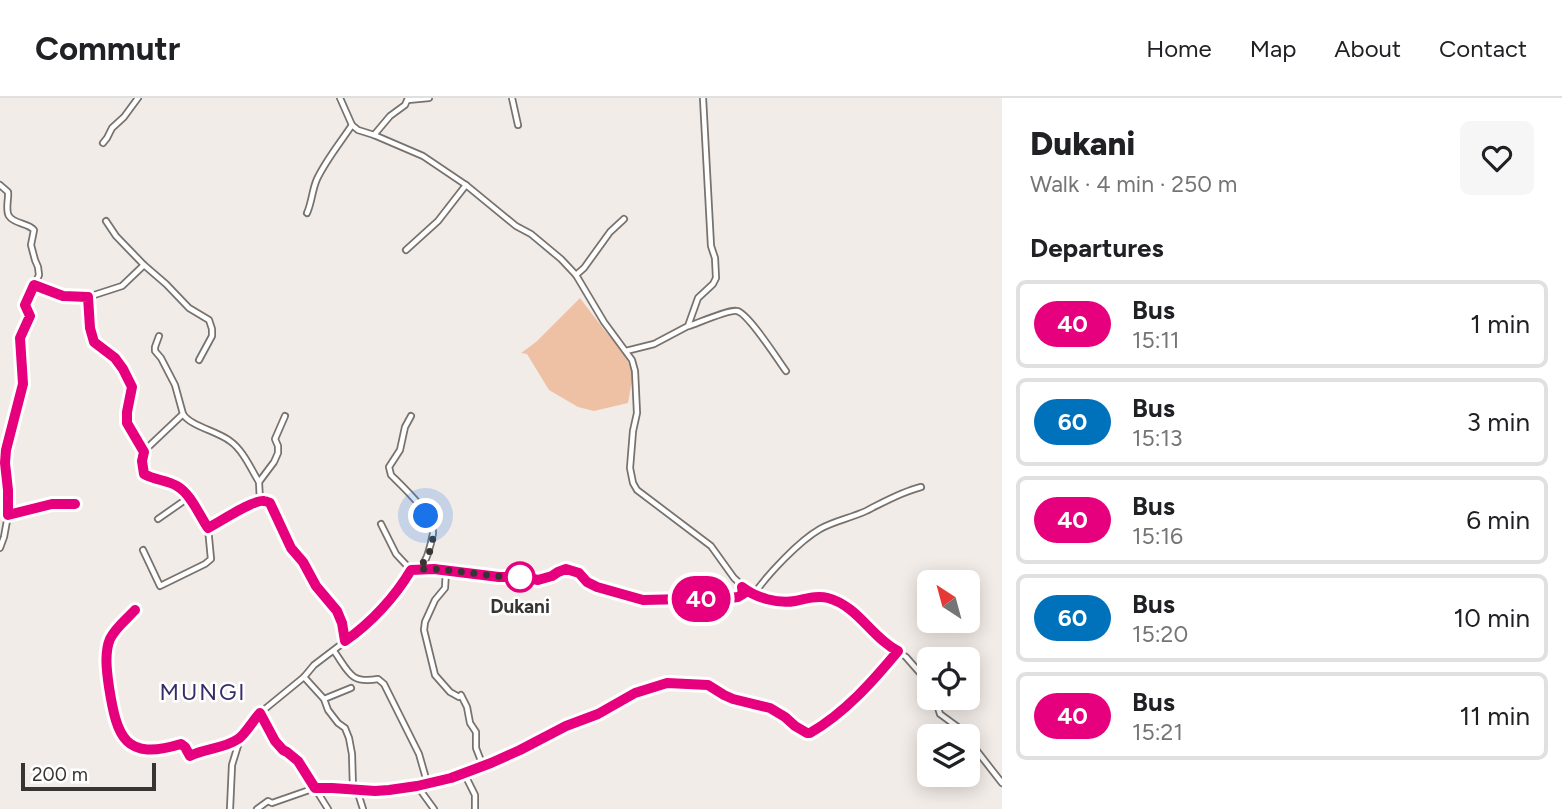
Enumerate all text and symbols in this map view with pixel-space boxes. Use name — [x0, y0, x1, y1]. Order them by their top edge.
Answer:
text: Commutr — [35, 29, 180, 68]
text: Home — [1146, 34, 1212, 63]
text: Map — [1250, 34, 1296, 63]
text: About — [1334, 34, 1401, 63]
text: Contact — [1439, 34, 1527, 63]
button: heart — [1460, 121, 1534, 195]
text: Dukani — [1030, 124, 1135, 163]
text: Walk · 4 min · 250 m — [1030, 170, 1237, 198]
text: Departures — [1030, 232, 1164, 264]
text: Bus — [1132, 294, 1175, 326]
text: 1 min — [1470, 308, 1530, 340]
text: 40 — [1057, 309, 1088, 338]
text: 15:11 — [1132, 326, 1180, 354]
text: Bus — [1132, 392, 1175, 424]
text: 3 min — [1467, 406, 1530, 438]
text: 60 — [1058, 407, 1087, 436]
text: 15:13 — [1132, 424, 1183, 452]
text: Bus — [1132, 490, 1175, 522]
your location — [408, 498, 443, 533]
text: 6 min — [1466, 504, 1530, 536]
text: 40 — [1057, 505, 1088, 534]
text: 15:16 — [1132, 522, 1183, 550]
marker: Dukani — [505, 562, 535, 592]
north arrow — [917, 570, 980, 634]
map controls — [917, 570, 980, 787]
line badge: 40 — [670, 576, 732, 622]
text: 40 — [686, 584, 716, 613]
text: Bus — [1132, 588, 1175, 620]
place label: Dukani — [490, 595, 550, 618]
text: 10 min — [1454, 602, 1530, 634]
text: 60 — [1058, 603, 1087, 632]
text: 15:20 — [1132, 620, 1188, 648]
button: locate — [917, 647, 980, 710]
district label: MUNGI — [160, 678, 246, 706]
text: Bus — [1132, 686, 1175, 718]
text: 11 min — [1459, 700, 1530, 732]
text: 40 — [1057, 701, 1088, 730]
text: 15:21 — [1132, 718, 1183, 746]
button: layers — [917, 724, 980, 787]
scale bar — [21, 760, 156, 792]
text: 200 m — [32, 763, 88, 786]

